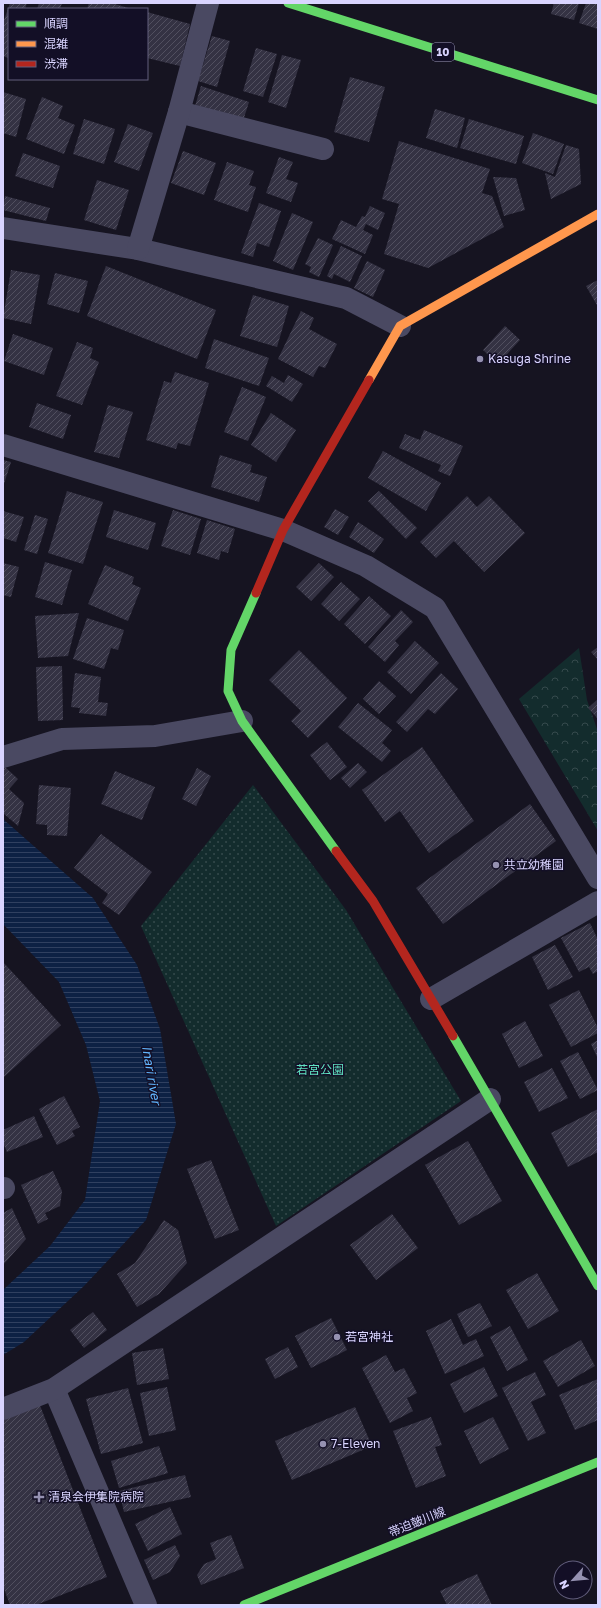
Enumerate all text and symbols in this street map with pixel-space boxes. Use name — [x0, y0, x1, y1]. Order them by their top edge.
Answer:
legend — [8, 8, 148, 80]
text: 順調 — [44, 16, 68, 31]
text: 混雑 — [44, 36, 68, 51]
road number: 10 — [432, 43, 454, 61]
text: 渋滞 — [44, 56, 68, 71]
place label: Kasuga Shrine — [488, 351, 571, 366]
marker: Kasuga Shrine — [475, 354, 485, 364]
place label: 共立幼稚園 — [504, 857, 564, 872]
marker: 共立幼稚園 — [491, 860, 501, 870]
water label: Inari river — [139, 1044, 165, 1108]
park label: 若宮公園 — [296, 1062, 344, 1077]
place label: 若宮神社 — [345, 1329, 393, 1344]
marker: 若宮神社 — [332, 1332, 342, 1342]
place label: 7-Eleven — [331, 1436, 381, 1451]
marker: 7-Eleven — [318, 1439, 328, 1449]
place label: 清泉会伊集院病院 — [48, 1489, 144, 1504]
marker: 清泉会伊集院病院 — [33, 1491, 45, 1503]
street label: 帯迫皷川線 — [386, 1503, 447, 1540]
north arrow — [553, 1560, 593, 1600]
text: N — [556, 1578, 571, 1591]

